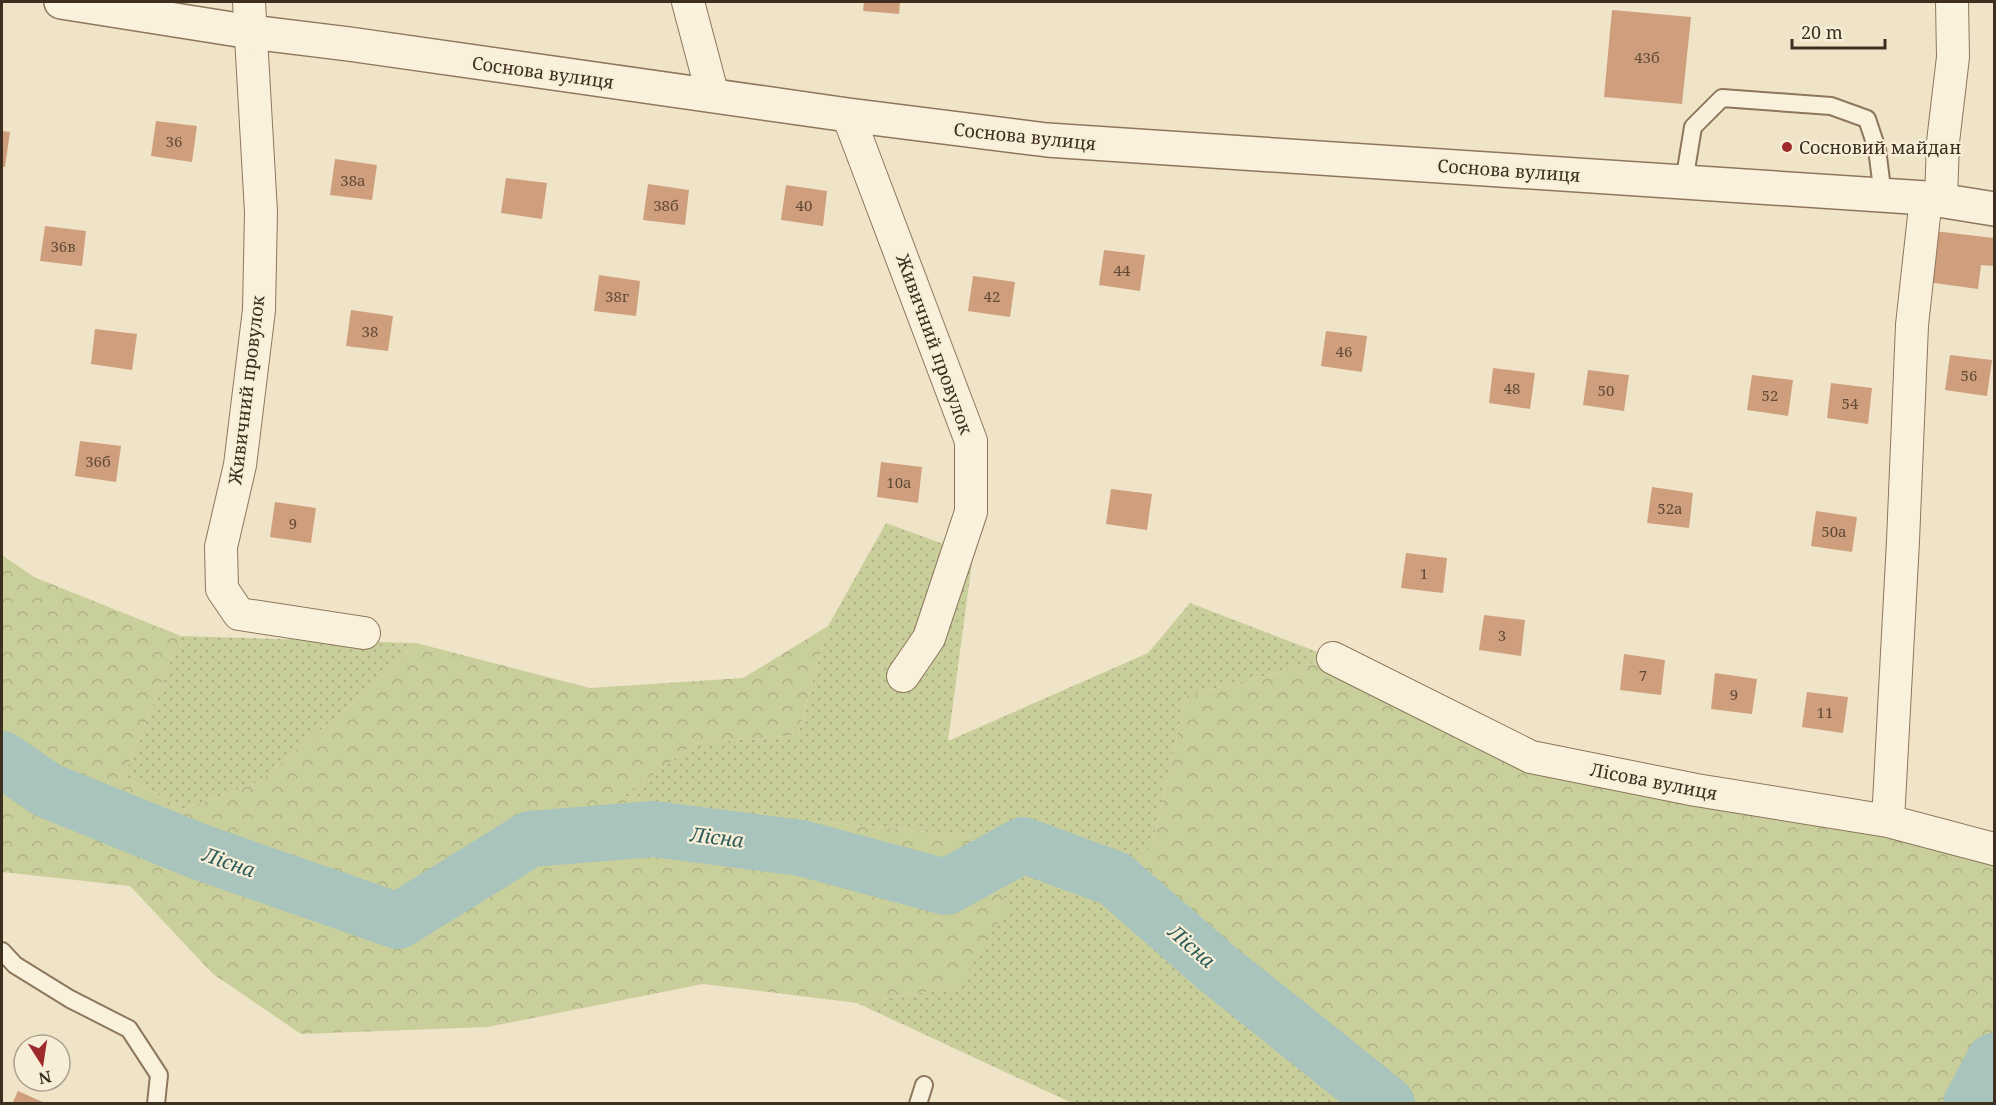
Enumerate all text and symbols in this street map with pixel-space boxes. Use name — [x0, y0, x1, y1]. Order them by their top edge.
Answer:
scale bar — [1792, 12, 1885, 50]
text: 20 m — [1801, 20, 1843, 44]
house number: 43б — [1634, 47, 1660, 67]
street label: Соснова вулиця — [470, 50, 616, 94]
street label: Соснова вулиця — [953, 117, 1097, 155]
house number: 36 — [166, 131, 182, 151]
place label: Сосновий майдан — [1799, 135, 1961, 159]
marker: Сосновий майдан — [1780, 140, 1794, 154]
street label: Соснова вулиця — [1437, 153, 1581, 187]
house number: 38а — [340, 170, 366, 190]
house number: 38б — [653, 195, 679, 215]
house number: 40 — [796, 195, 812, 215]
house number: 36в — [50, 236, 76, 256]
street label: Живичний провулок — [891, 250, 979, 438]
house number: 44 — [1114, 260, 1131, 280]
house number: 38г — [605, 286, 629, 306]
house number: 42 — [984, 286, 1000, 306]
street label: Живичний провулок — [222, 294, 270, 487]
house number: 38 — [362, 321, 378, 341]
house number: 46 — [1336, 341, 1352, 361]
house number: 56 — [1961, 365, 1977, 385]
house number: 48 — [1504, 378, 1520, 398]
house number: 50 — [1598, 380, 1614, 400]
house number: 52 — [1762, 385, 1778, 405]
house number: 54 — [1842, 393, 1859, 413]
house number: 36б — [85, 451, 111, 471]
house number: 10а — [886, 472, 912, 492]
house number: 52а — [1657, 498, 1683, 518]
house number: 9 — [289, 513, 297, 533]
house number: 50а — [1821, 521, 1847, 541]
house number: 1 — [1420, 563, 1428, 583]
house number: 3 — [1498, 625, 1506, 645]
house number: 7 — [1639, 665, 1647, 685]
house number: 9 — [1730, 684, 1738, 704]
house number: 11 — [1817, 702, 1833, 722]
street label: Лісова вулиця — [1588, 757, 1720, 805]
water label: Лісна — [688, 820, 745, 854]
water label: Лісна — [198, 840, 259, 883]
water label: Лісна — [1162, 918, 1221, 974]
north arrow — [12, 1033, 72, 1093]
text: N — [36, 1066, 54, 1090]

